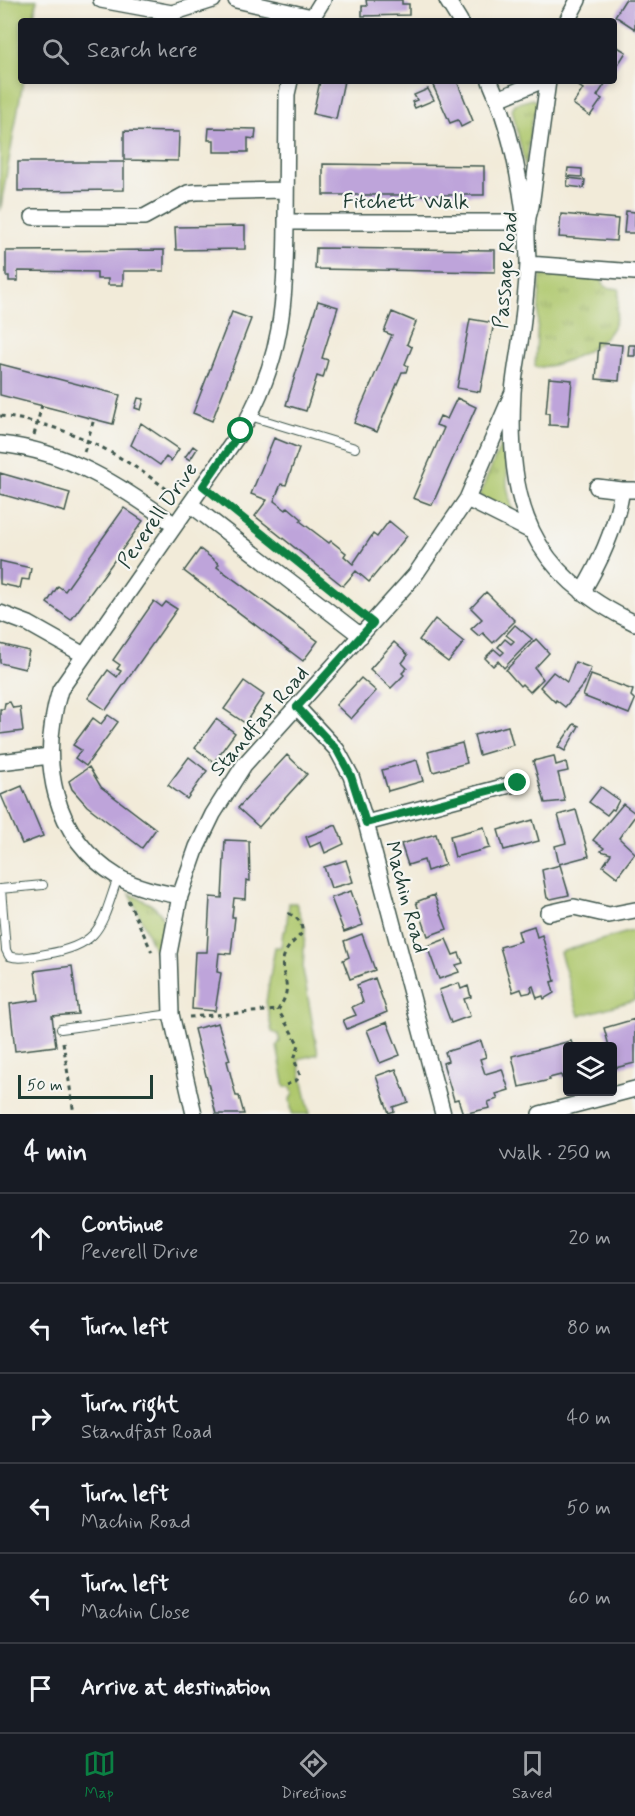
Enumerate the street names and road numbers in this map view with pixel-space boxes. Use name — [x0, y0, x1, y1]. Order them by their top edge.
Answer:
street label: Fitchett Walk — [343, 188, 469, 216]
street label: Passage Road — [487, 210, 525, 330]
street label: Peverell Drive — [111, 457, 205, 574]
street label: Standfast Road — [204, 661, 315, 783]
street label: Machin Road — [378, 838, 434, 956]

